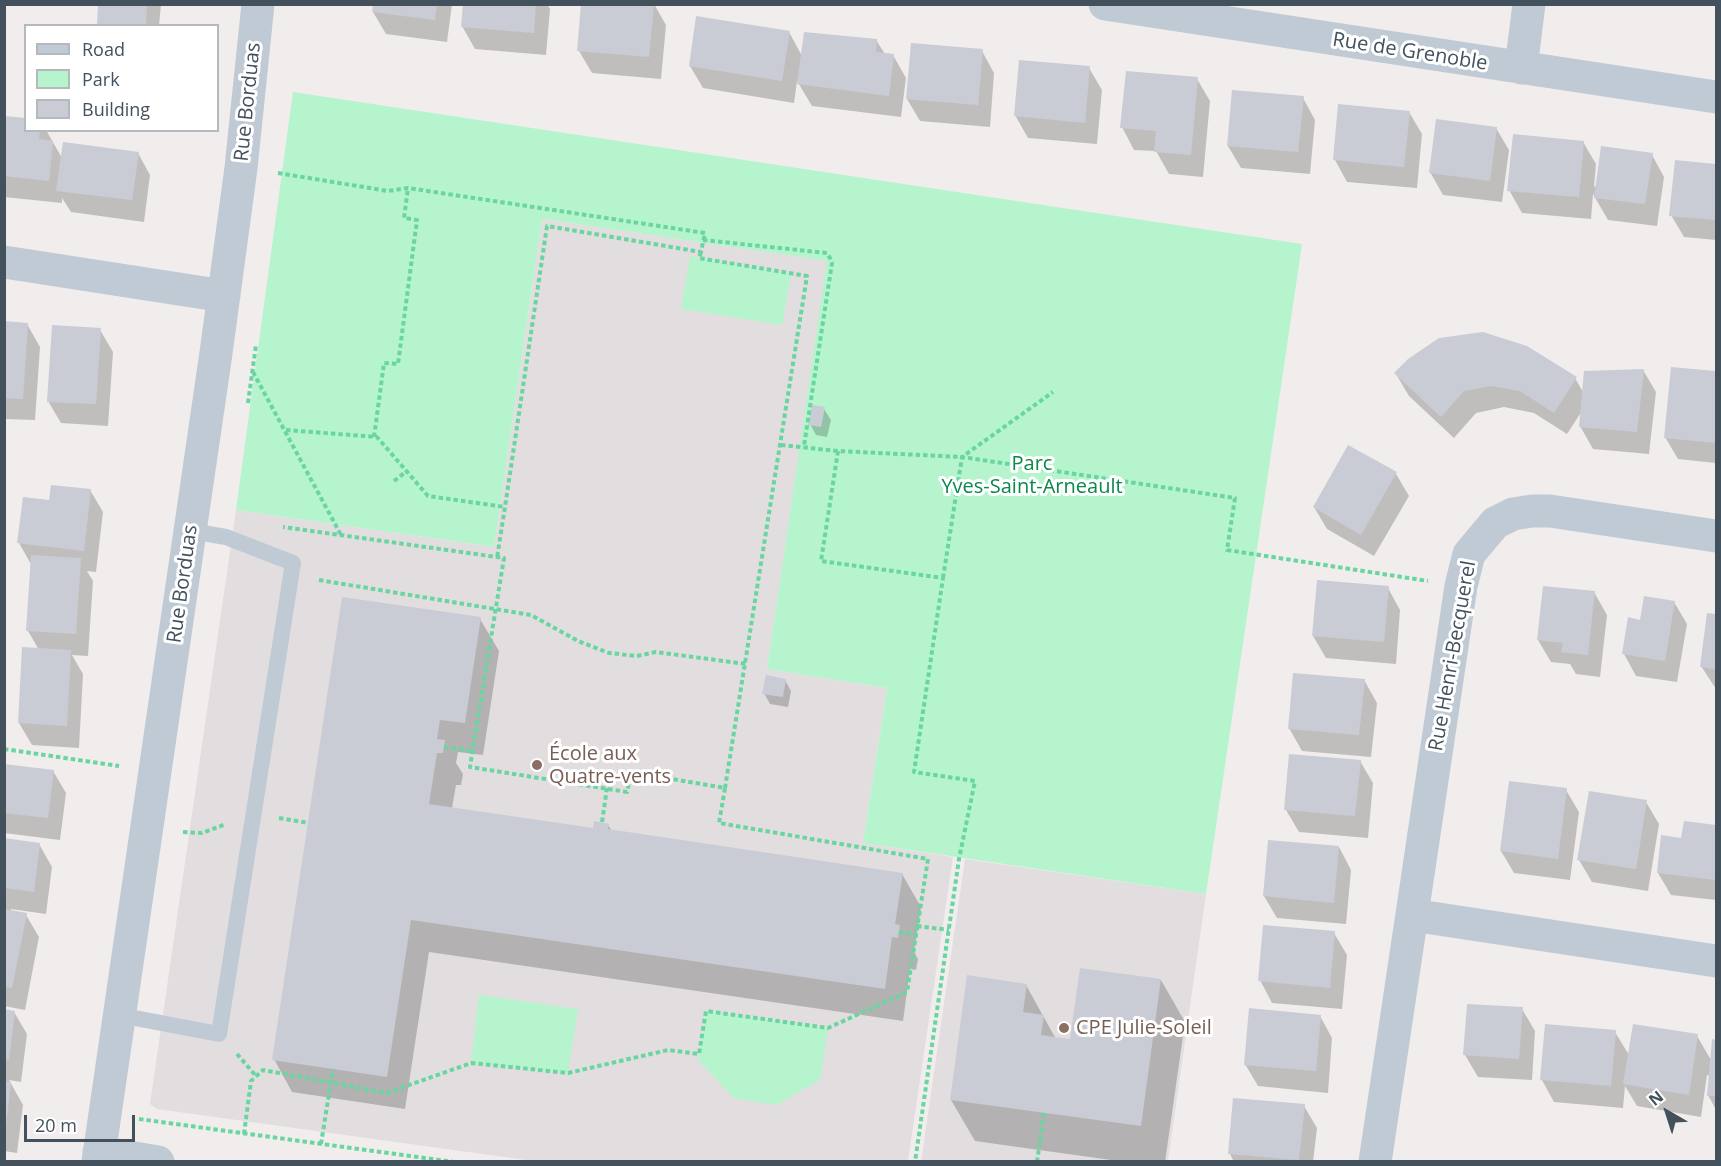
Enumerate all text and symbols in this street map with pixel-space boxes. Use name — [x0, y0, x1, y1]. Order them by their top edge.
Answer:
legend — [24, 24, 219, 132]
street label: Rue de Grenoble — [1331, 28, 1489, 76]
text: Road — [82, 37, 125, 61]
street label: Rue Borduas — [230, 41, 266, 163]
text: Park — [82, 67, 120, 91]
text: Building — [82, 97, 150, 121]
park label: Parc Yves-Saint-Arneault — [941, 452, 1123, 499]
street label: Rue Borduas — [163, 523, 203, 645]
street label: Rue Henri-Becquerel — [1424, 559, 1482, 753]
place label: École aux Quatre-vents — [549, 742, 671, 789]
marker: École aux Quatre-vents — [530, 758, 544, 772]
place label: CPE Julie-Soleil — [1076, 1016, 1212, 1040]
marker: CPE Julie-Soleil — [1057, 1021, 1071, 1035]
north arrow — [1637, 1082, 1697, 1142]
text: N — [1644, 1085, 1668, 1111]
scale bar — [27, 1103, 138, 1141]
text: 20 m — [35, 1113, 77, 1137]

